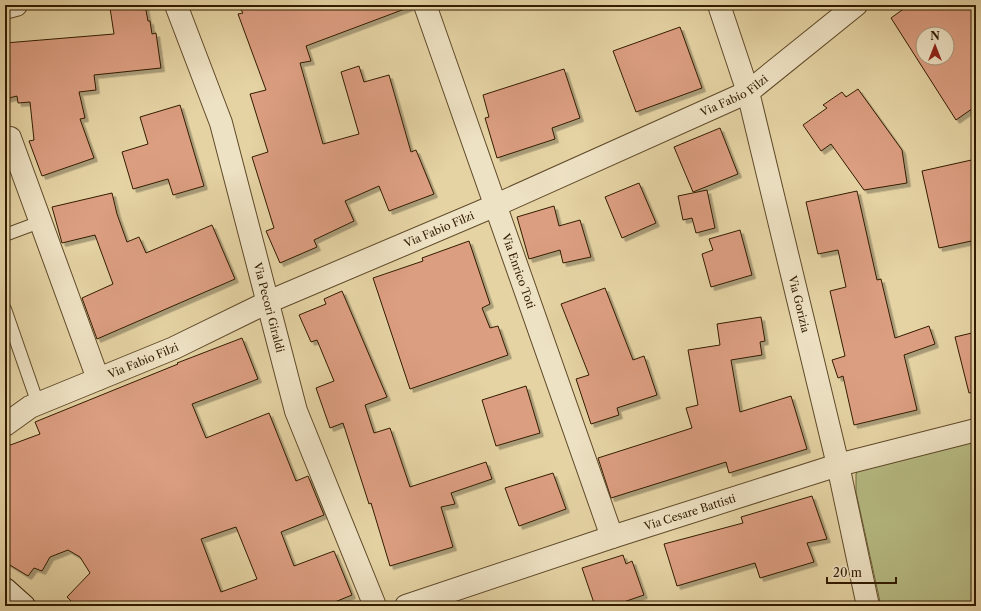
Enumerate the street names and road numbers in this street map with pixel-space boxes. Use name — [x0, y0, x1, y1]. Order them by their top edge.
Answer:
street label: Via Fabio Filzi — [697, 71, 771, 120]
street label: Via Fabio Filzi — [401, 208, 477, 251]
street label: Via Enrico Toti — [499, 231, 538, 311]
street label: Via Pecori Giraldi — [250, 260, 288, 355]
street label: Via Gorizia — [785, 273, 813, 334]
street label: Via Fabio Filzi — [105, 340, 181, 382]
street label: Via Cesare Battisti — [641, 491, 738, 534]

